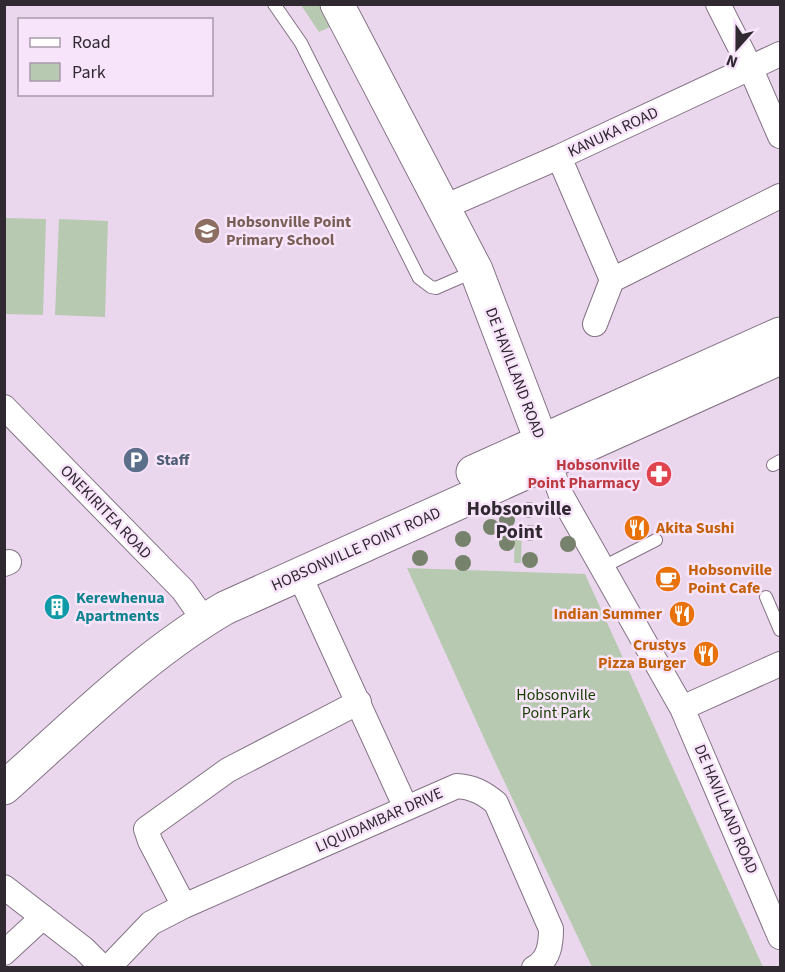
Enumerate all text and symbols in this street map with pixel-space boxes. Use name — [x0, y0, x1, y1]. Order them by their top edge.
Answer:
legend — [18, 18, 213, 96]
north arrow — [707, 18, 767, 78]
text: Road — [72, 30, 111, 55]
text: N — [723, 49, 741, 73]
text: Park — [72, 60, 106, 85]
street label: KANUKA ROAD — [564, 101, 662, 163]
place label: Hobsonville Point Primary School — [226, 211, 351, 251]
school or university icon: Hobsonville Point Primary School — [192, 216, 222, 246]
street label: DE HAVILLAND ROAD — [480, 304, 550, 442]
parking icon: Staff — [121, 445, 151, 475]
place label: Staff — [156, 449, 191, 471]
place label: Hobsonville Point Pharmacy — [528, 454, 641, 494]
pharmacy icon: Hobsonville Point Pharmacy — [644, 459, 674, 489]
street label: ONEKIRITEA ROAD — [55, 460, 157, 564]
district label: Hobsonville Point — [466, 495, 572, 546]
street label: HOBSONVILLE POINT ROAD — [268, 502, 444, 596]
restaurant icon: Akita Sushi — [622, 513, 652, 543]
place label: Akita Sushi — [655, 517, 734, 539]
place label: Hobsonville Point Cafe — [688, 559, 772, 599]
cafe icon: Hobsonville Point Cafe — [653, 564, 683, 594]
place label: Kerewhenua Apartments — [75, 587, 165, 627]
building icon: Kerewhenua Apartments — [42, 592, 72, 622]
restaurant icon: Indian Summer — [667, 599, 697, 629]
place label: Indian Summer — [554, 603, 663, 625]
place label: Crustys Pizza Burger — [598, 634, 687, 674]
restaurant icon: Crustys Pizza Burger — [691, 639, 721, 669]
park label: Hobsonville Point Park — [516, 684, 596, 724]
street label: DE HAVILLAND ROAD — [689, 741, 763, 877]
street label: LIQUIDAMBAR DRIVE — [312, 782, 446, 858]

